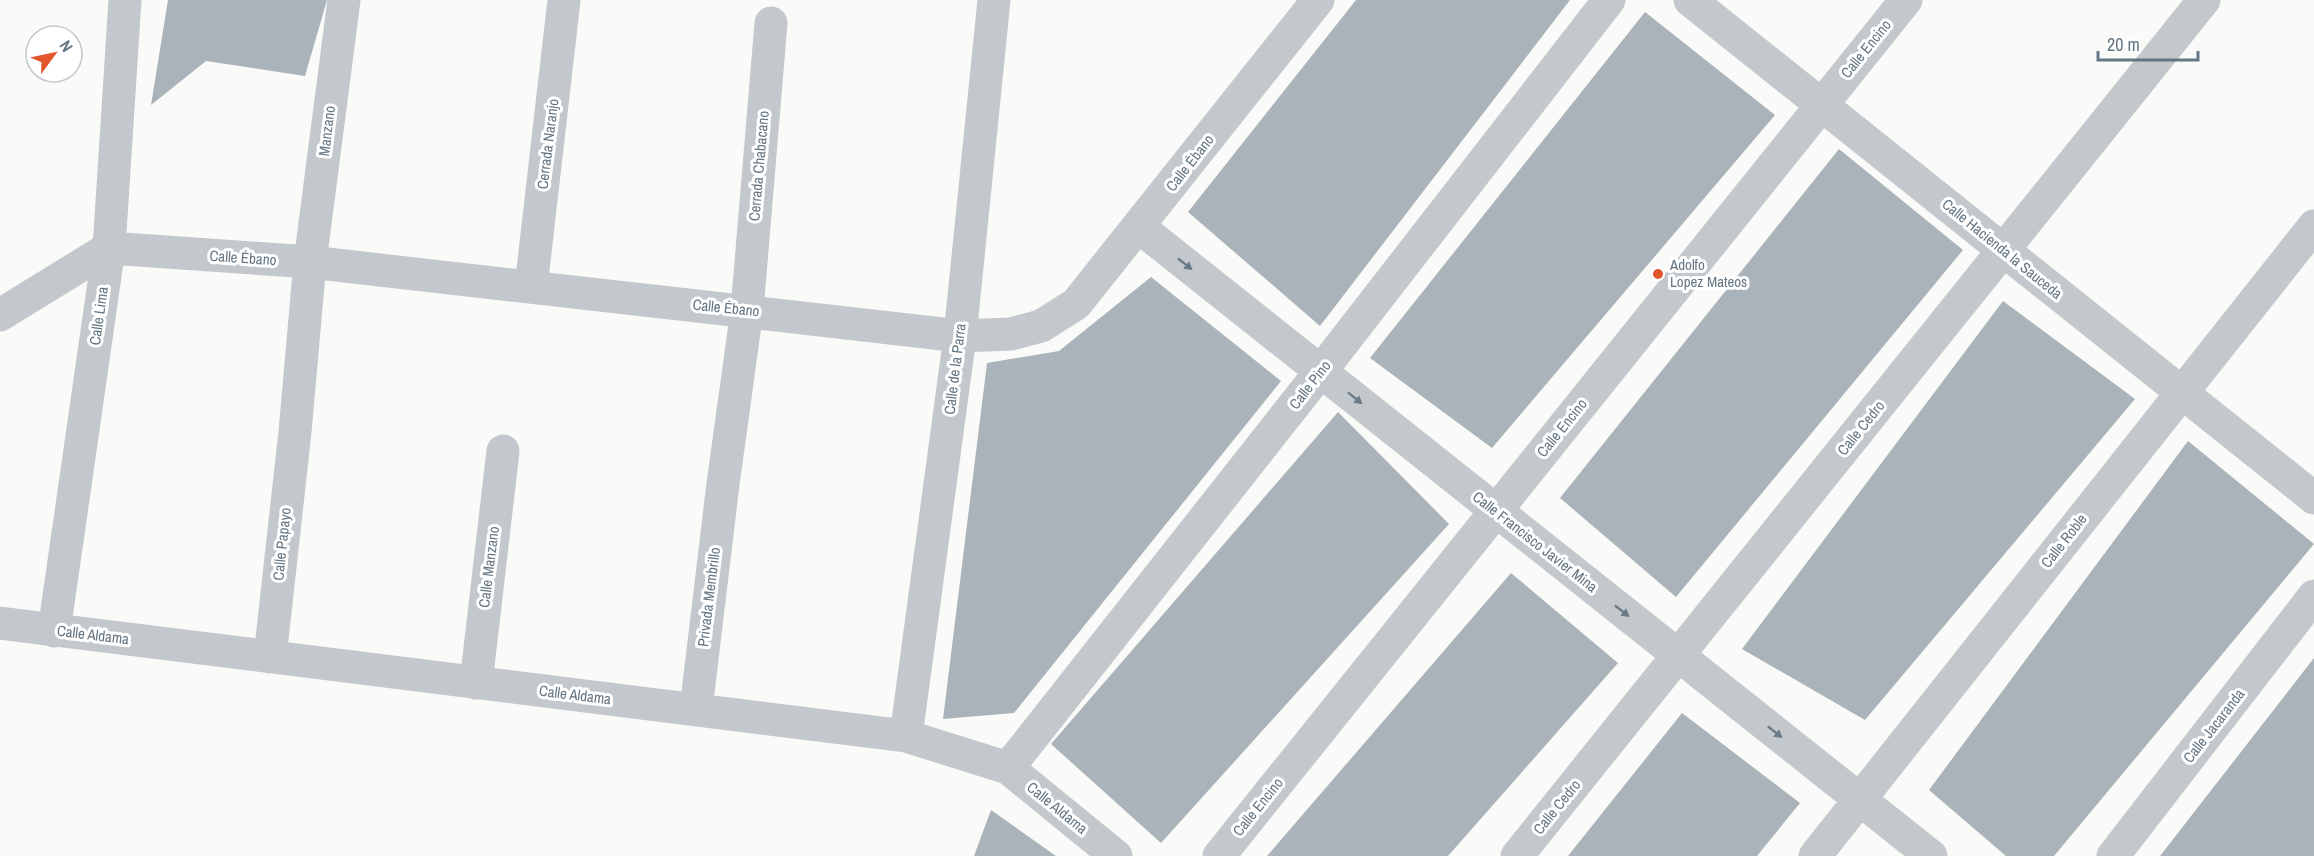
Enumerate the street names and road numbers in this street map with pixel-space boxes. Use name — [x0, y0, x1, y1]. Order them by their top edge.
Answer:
street label: Calle Encino — [1836, 15, 1896, 82]
street label: Cerrada Naranjo — [532, 97, 563, 190]
street label: Manzano — [313, 104, 340, 157]
street label: Cerrada Chabacano — [743, 110, 774, 222]
street label: Calle Ébano — [1161, 130, 1219, 196]
street label: Calle Hacienda la Sauceda — [1938, 194, 2067, 304]
street label: Calle Ébano — [209, 245, 277, 270]
street label: Calle Lima — [84, 285, 113, 347]
street label: Calle Ébano — [692, 294, 761, 321]
street label: Calle de la Parra — [938, 322, 971, 416]
street label: Calle Pino — [1284, 356, 1335, 414]
street label: Calle Encino — [1532, 394, 1592, 461]
street label: Calle Cedro — [1832, 396, 1889, 460]
street label: Calle Francisco Javier Mina — [1469, 486, 1602, 597]
street label: Calle Papayo — [267, 506, 296, 581]
street label: Calle Roble — [2036, 509, 2092, 572]
street label: Calle Manzano — [473, 525, 504, 609]
street label: Privada Membrillo — [692, 546, 725, 648]
street label: Calle Aldama — [56, 620, 130, 649]
street label: Calle Aldama — [538, 680, 612, 709]
street label: Calle Jacaranda — [2178, 684, 2249, 767]
street label: Calle Encino — [1228, 773, 1288, 840]
street label: Calle Cedro — [1528, 775, 1585, 839]
street label: Calle Aldama — [1023, 777, 1092, 839]

